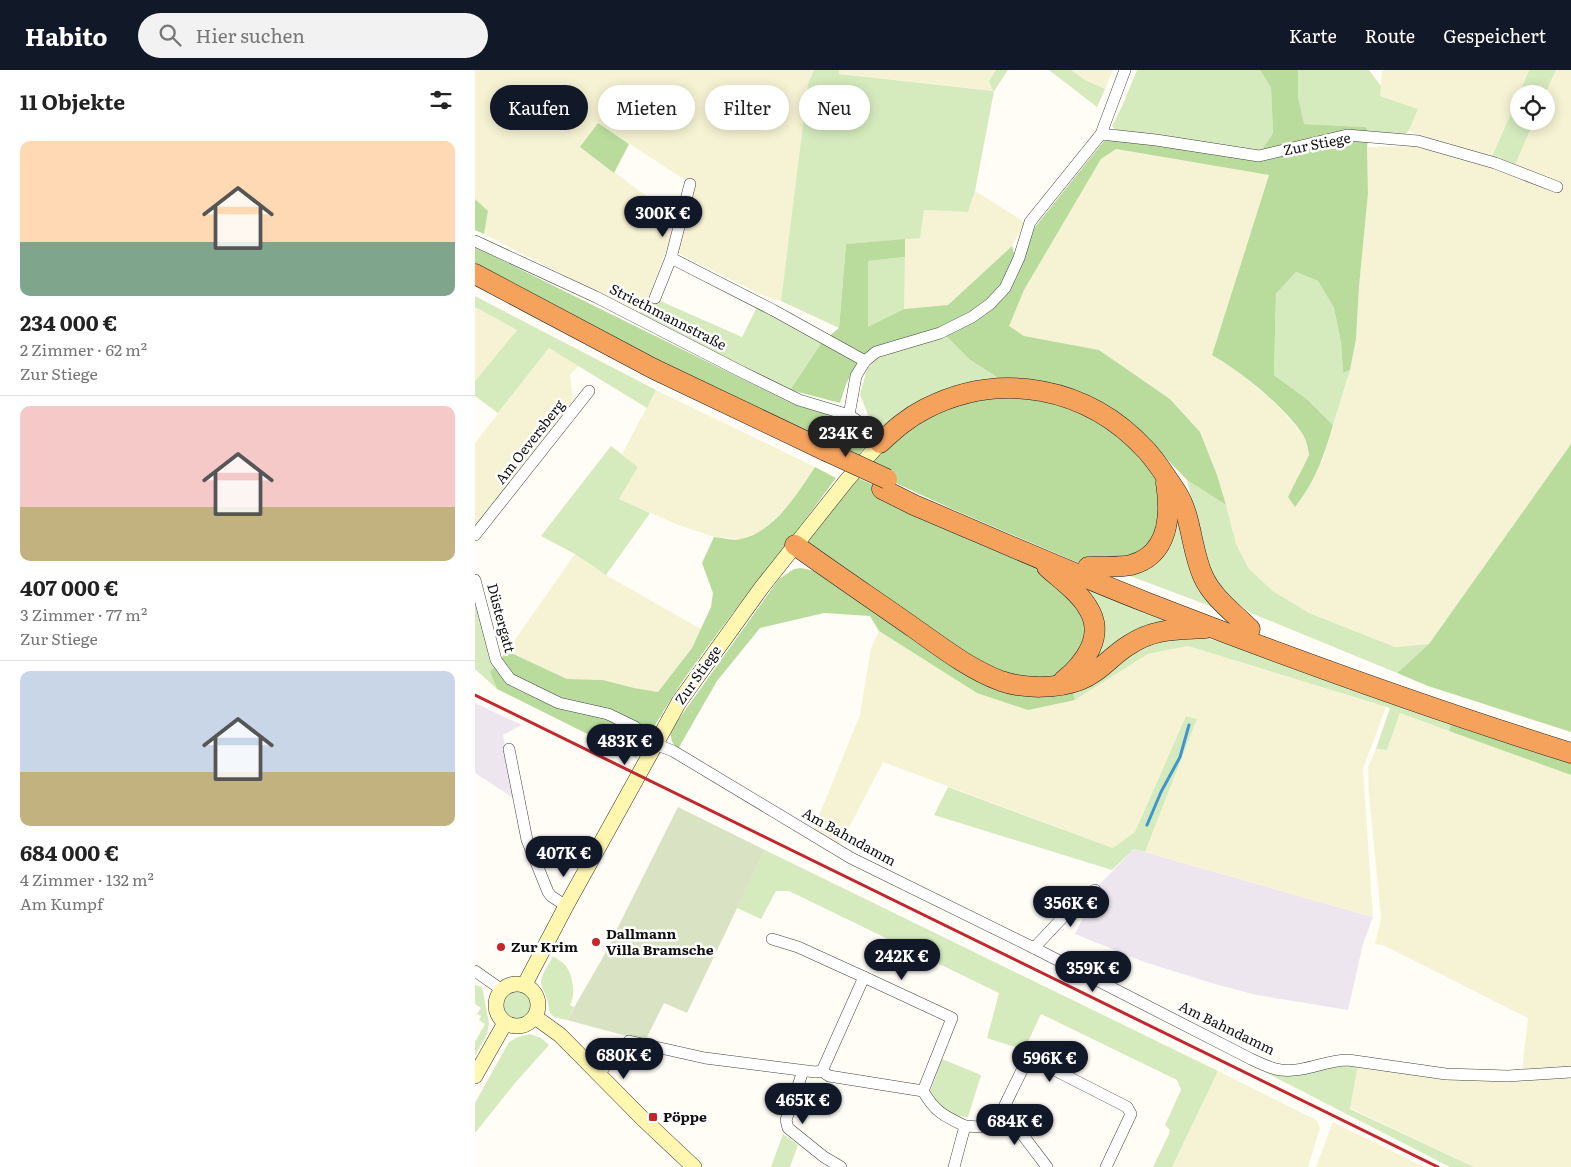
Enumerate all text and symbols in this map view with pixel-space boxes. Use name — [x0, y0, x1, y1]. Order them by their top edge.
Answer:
search box — [138, 13, 488, 58]
text: Habito — [25, 18, 108, 53]
icon: search — [156, 21, 184, 49]
text: Hier suchen — [196, 21, 305, 49]
text: Karte — [1289, 22, 1337, 49]
text: Route — [1365, 22, 1415, 49]
text: Gespeichert — [1443, 22, 1546, 49]
text: 11 Objekte — [20, 85, 125, 116]
chip: Kaufen — [490, 85, 588, 130]
chip: Mieten — [598, 85, 695, 130]
chip: Filter — [705, 85, 789, 130]
chip: Neu — [799, 85, 870, 130]
map controls — [1510, 85, 1555, 130]
button: locate — [1510, 85, 1555, 130]
icon: filters — [427, 86, 455, 114]
street label: Zur Stiege — [1282, 127, 1352, 159]
icon: home — [193, 173, 283, 263]
pin: 300K € — [622, 196, 704, 238]
text: 300K € — [635, 200, 691, 224]
street label: Striethmannstraße — [607, 278, 730, 354]
text: 234 000 € — [20, 306, 117, 337]
text: 2 Zimmer · 62 m² — [20, 337, 147, 361]
text: Zur Stiege — [20, 361, 98, 385]
street label: Am Oeversberg — [490, 395, 569, 488]
pin: 234K € — [805, 416, 887, 458]
text: 234K € — [819, 420, 873, 444]
icon: home — [193, 439, 283, 529]
text: 407 000 € — [20, 571, 119, 602]
street label: Düstergatt — [483, 581, 521, 655]
text: 3 Zimmer · 77 m² — [20, 602, 147, 626]
text: Zur Stiege — [20, 626, 98, 650]
street label: Zur Stiege — [669, 641, 725, 708]
icon: home — [193, 704, 283, 794]
pin: 483K € — [584, 724, 666, 766]
text: 483K € — [598, 728, 652, 752]
street label: Am Bahndamm — [799, 802, 900, 870]
text: 684 000 € — [20, 836, 119, 867]
pin: 407K € — [523, 836, 605, 878]
text: 407K € — [537, 840, 591, 864]
text: 4 Zimmer · 132 m² — [20, 867, 154, 891]
pin: 356K € — [1030, 886, 1112, 928]
text: 356K € — [1044, 890, 1098, 914]
text: Am Kumpf — [20, 891, 103, 915]
place label: Dallmann Villa Bramsche — [606, 923, 714, 959]
place label: Zur Krim — [511, 936, 578, 956]
marker: Dallmann Villa Bramsche — [590, 936, 602, 948]
pin: 242K € — [861, 938, 943, 981]
marker: Zur Krim — [495, 941, 507, 953]
text: 242K € — [875, 943, 929, 967]
pin: 359K € — [1052, 950, 1134, 993]
text: 359K € — [1066, 955, 1120, 979]
street label: Am Bahndamm — [1176, 995, 1279, 1059]
pin: 680K € — [583, 1038, 665, 1080]
pin: 596K € — [1009, 1040, 1091, 1083]
text: 680K € — [596, 1042, 652, 1066]
text: 596K € — [1023, 1045, 1077, 1069]
pin: 465K € — [762, 1082, 844, 1125]
text: 465K € — [776, 1087, 830, 1111]
pin: 684K € — [974, 1104, 1056, 1146]
place label: Pöppe — [663, 1106, 707, 1126]
text: 684K € — [987, 1108, 1043, 1132]
marker: Pöppe — [647, 1111, 659, 1123]

